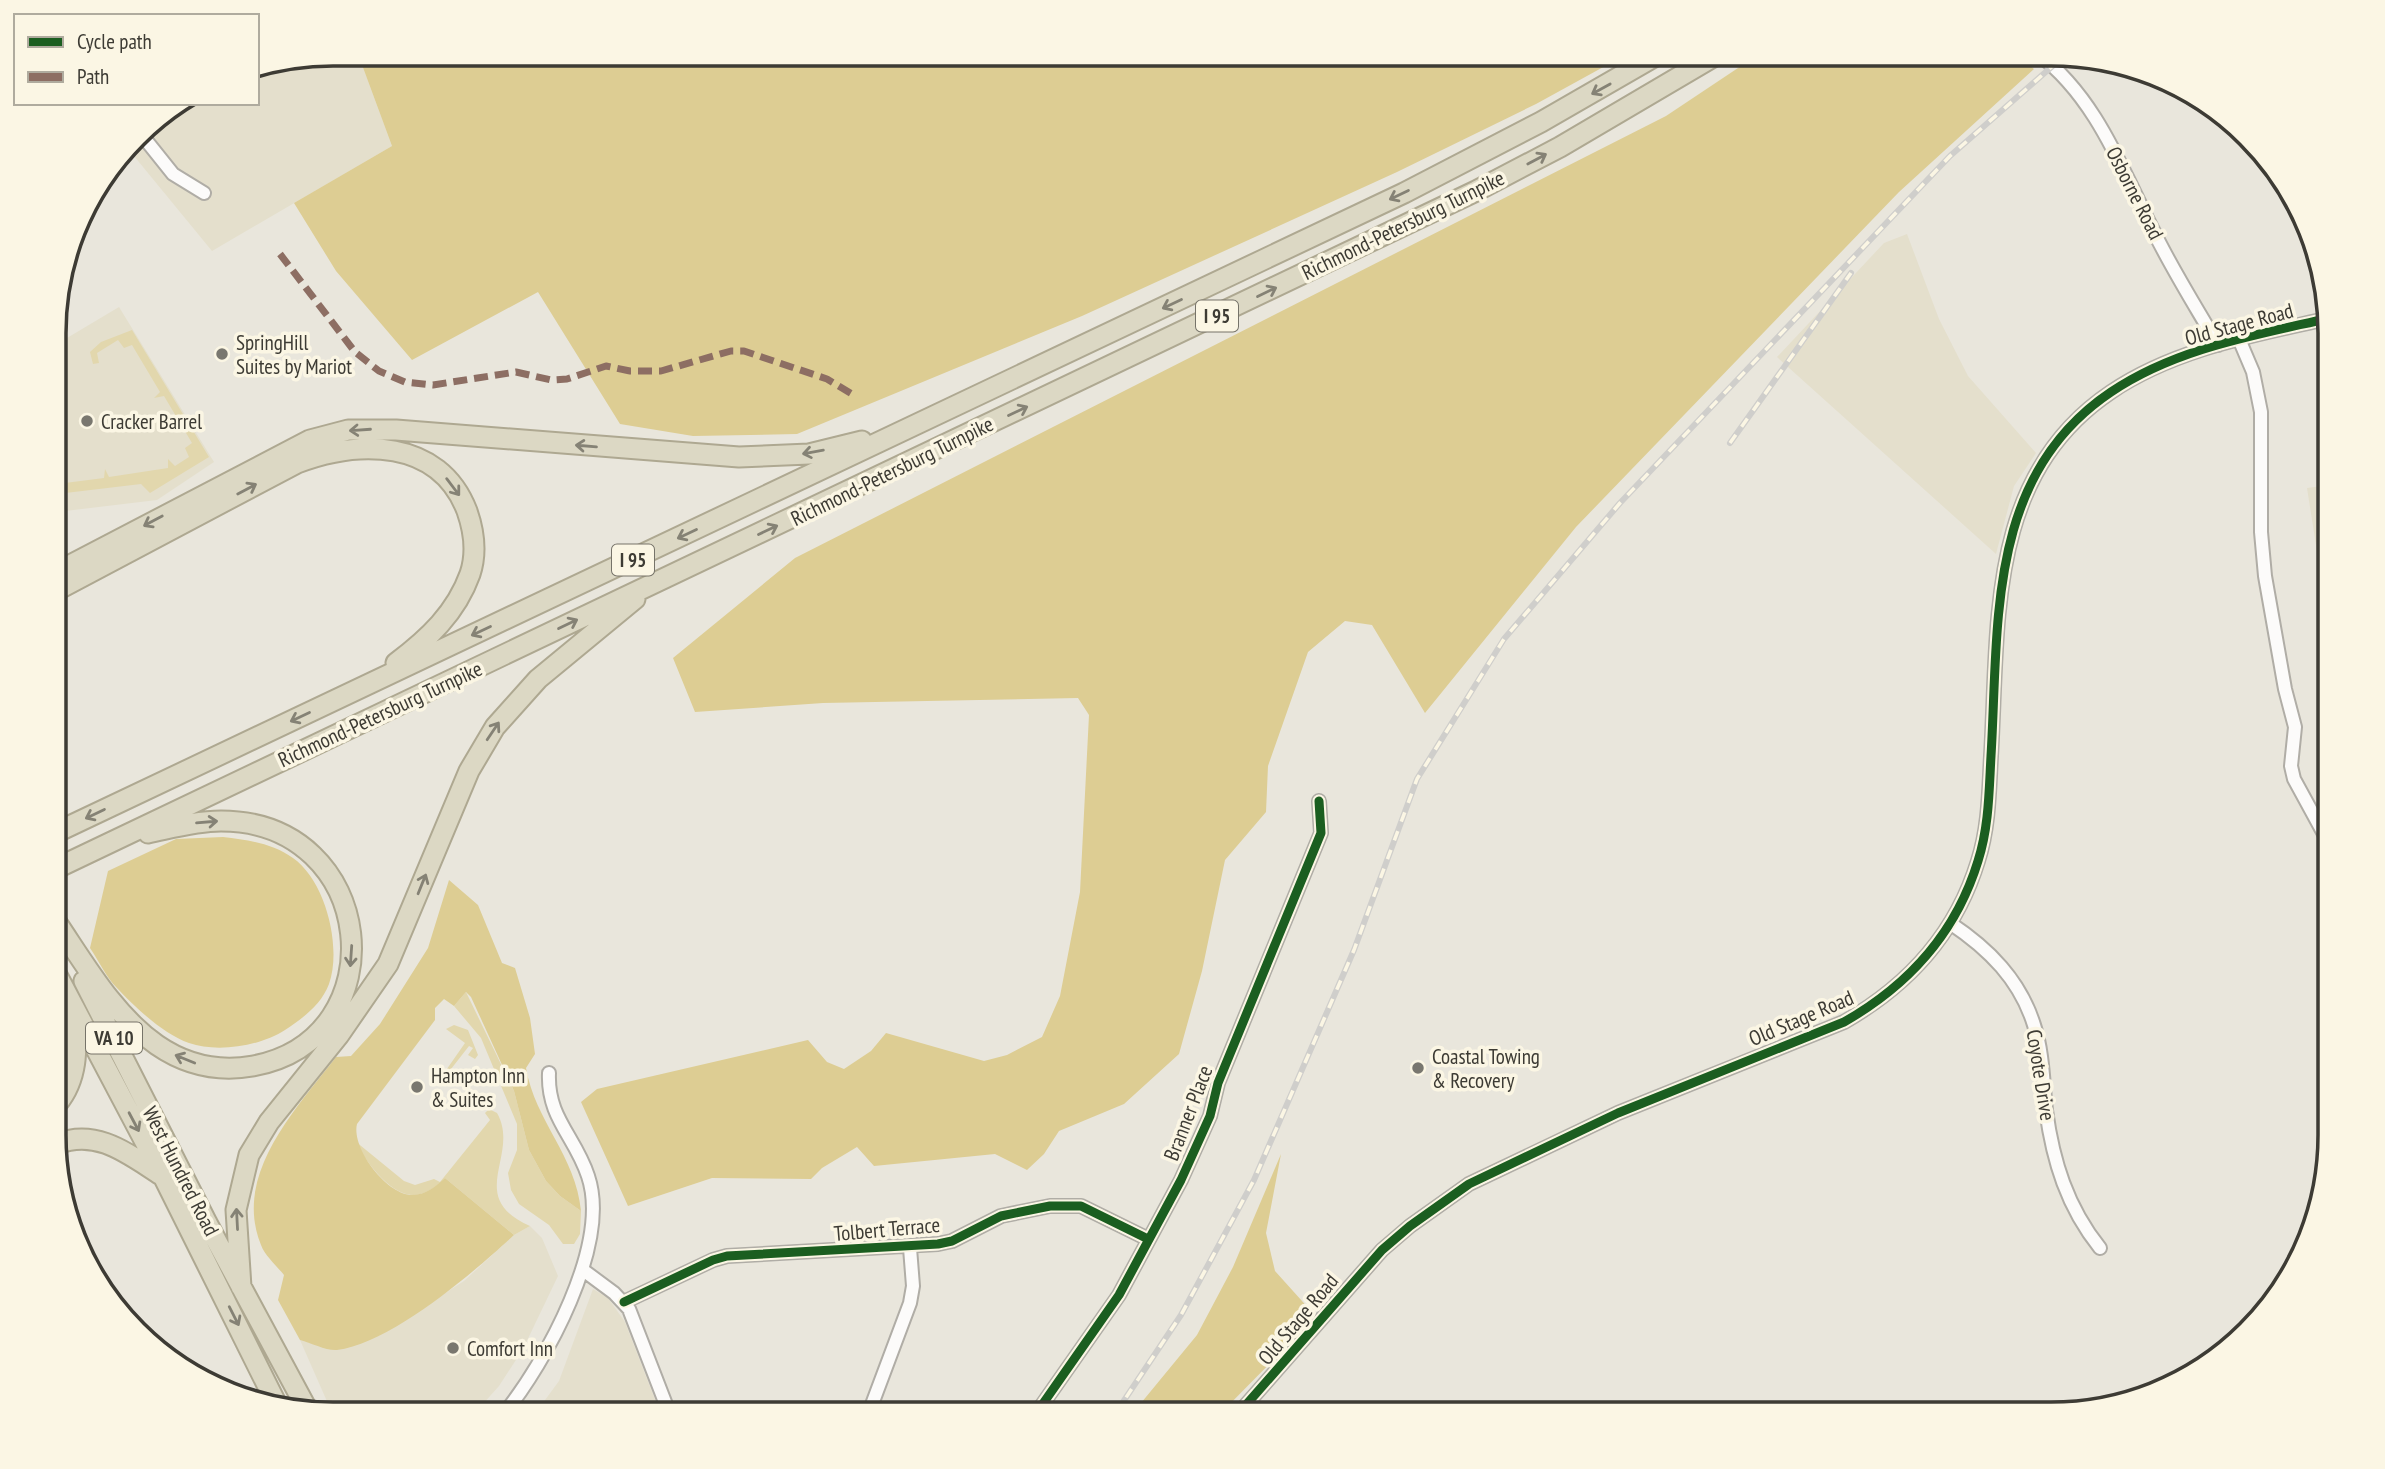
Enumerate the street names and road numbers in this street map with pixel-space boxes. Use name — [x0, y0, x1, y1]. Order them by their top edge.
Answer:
street label: Osborne Road — [2100, 142, 2170, 244]
street label: Richmond-Petersburg Turnpike — [1297, 164, 1509, 286]
street label: Old Stage Road — [2182, 297, 2296, 351]
road number: I 95 — [1196, 300, 1238, 332]
street label: Richmond-Petersburg Turnpike — [786, 410, 998, 532]
road number: I 95 — [612, 544, 654, 576]
street label: Richmond-Petersburg Turnpike — [274, 655, 486, 773]
street label: Old Stage Road — [1745, 984, 1857, 1052]
road number: VA 10 — [86, 1022, 142, 1054]
street label: Coyote Drive — [2020, 1028, 2062, 1122]
street label: Branner Place — [1157, 1062, 1219, 1164]
street label: West Hundred Road — [137, 1102, 225, 1240]
street label: Tolbert Terrace — [833, 1211, 941, 1247]
street label: Old Stage Road — [1252, 1268, 1344, 1370]

